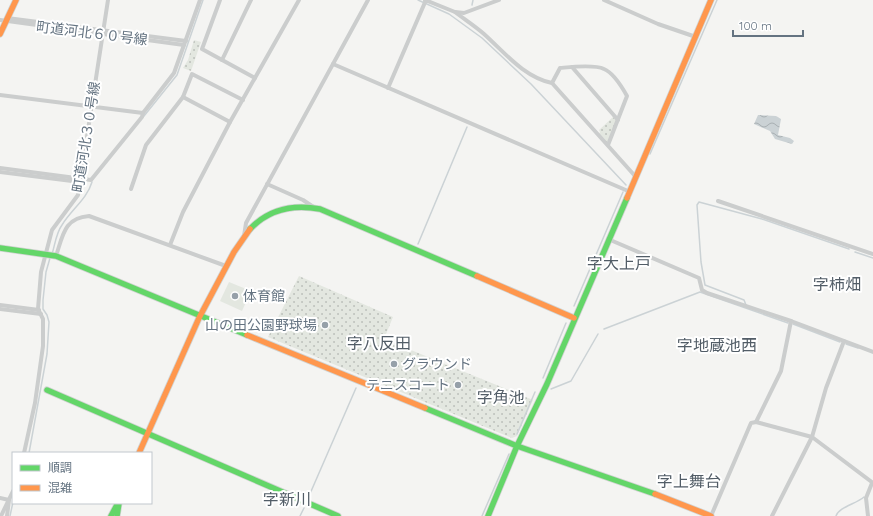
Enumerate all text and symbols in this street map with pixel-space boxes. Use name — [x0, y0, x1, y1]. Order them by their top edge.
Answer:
scale bar — [733, 12, 803, 38]
street label: 町道河北６０号線 — [35, 17, 149, 49]
text: 100 m — [739, 18, 772, 33]
street label: 町道河北３０号線 — [68, 80, 104, 194]
district label: 字大上戸 — [587, 253, 651, 273]
district label: 字柿畑 — [813, 274, 861, 294]
place label: 体育館 — [243, 287, 285, 305]
marker: 体育館 — [230, 291, 240, 301]
place label: 山の田公園野球場 — [205, 316, 317, 334]
marker: 山の田公園野球場 — [320, 320, 330, 330]
district label: 字八反田 — [347, 333, 411, 353]
district label: 字地蔵池西 — [677, 335, 757, 355]
place label: グラウンド — [402, 355, 472, 373]
marker: グラウンド — [389, 359, 399, 369]
place label: テニスコート — [366, 376, 450, 394]
marker: テニスコート — [453, 380, 463, 390]
district label: 字角池 — [477, 387, 525, 407]
legend — [12, 452, 152, 504]
text: 順調 — [48, 460, 72, 475]
district label: 字上舞台 — [657, 471, 721, 491]
text: 混雑 — [48, 480, 72, 495]
district label: 字新川 — [263, 489, 311, 509]

